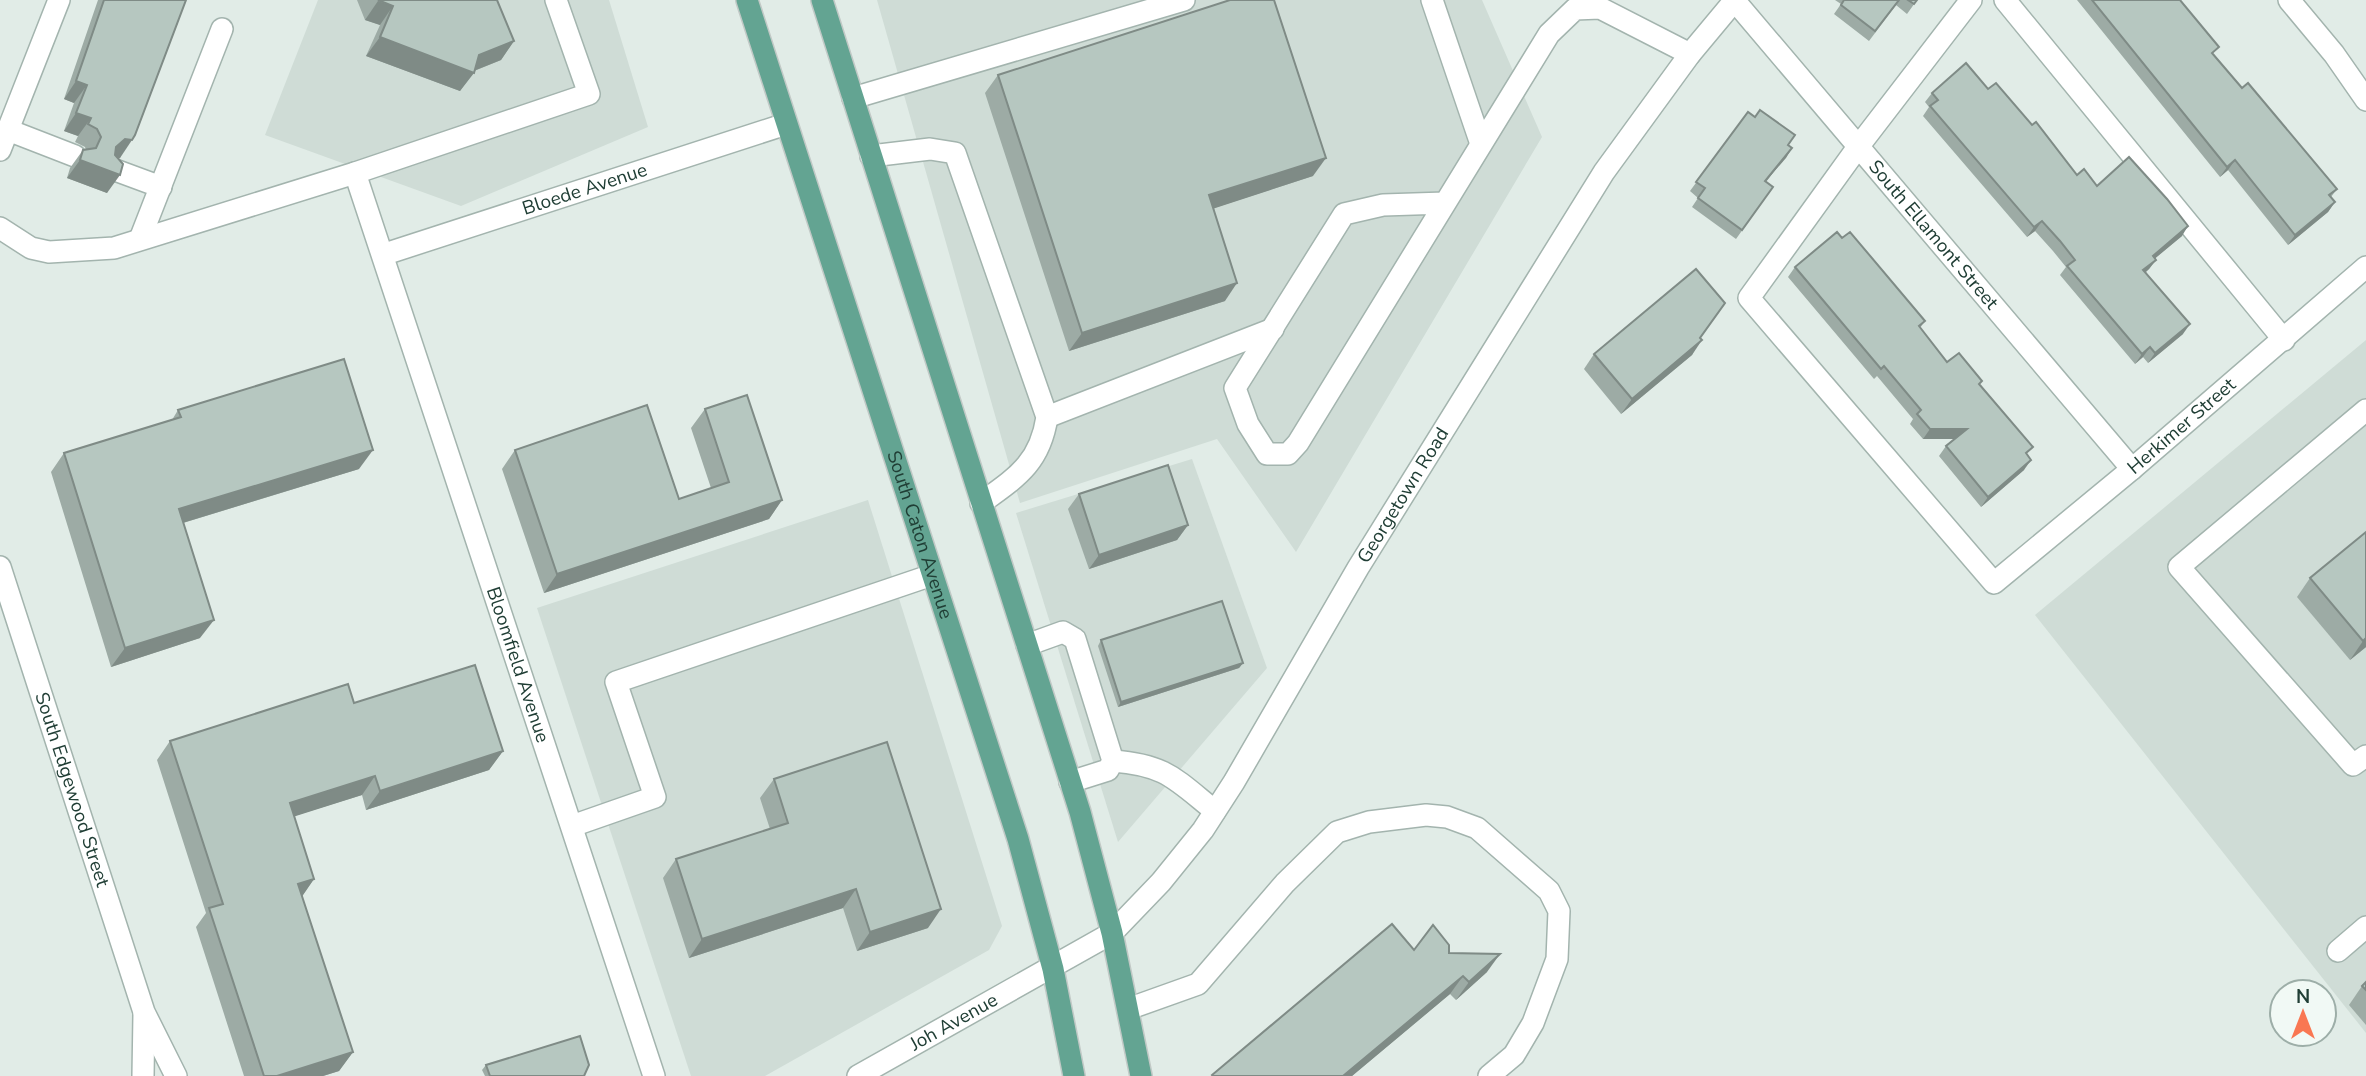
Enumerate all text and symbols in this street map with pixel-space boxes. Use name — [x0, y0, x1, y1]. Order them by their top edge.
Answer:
street label: South Ellamont Street — [1862, 154, 2004, 315]
street label: Bloede Avenue — [519, 157, 651, 222]
street label: Herkimer Street — [2122, 372, 2242, 480]
street label: Georgetown Road — [1351, 423, 1455, 568]
street label: South Caton Avenue — [880, 447, 959, 622]
street label: Bloomfield Avenue — [480, 583, 556, 746]
street label: South Edgewood Street — [28, 689, 116, 891]
north arrow — [2268, 978, 2338, 1048]
text: N — [2296, 984, 2310, 1010]
street label: Joh Avenue — [904, 987, 1003, 1058]

